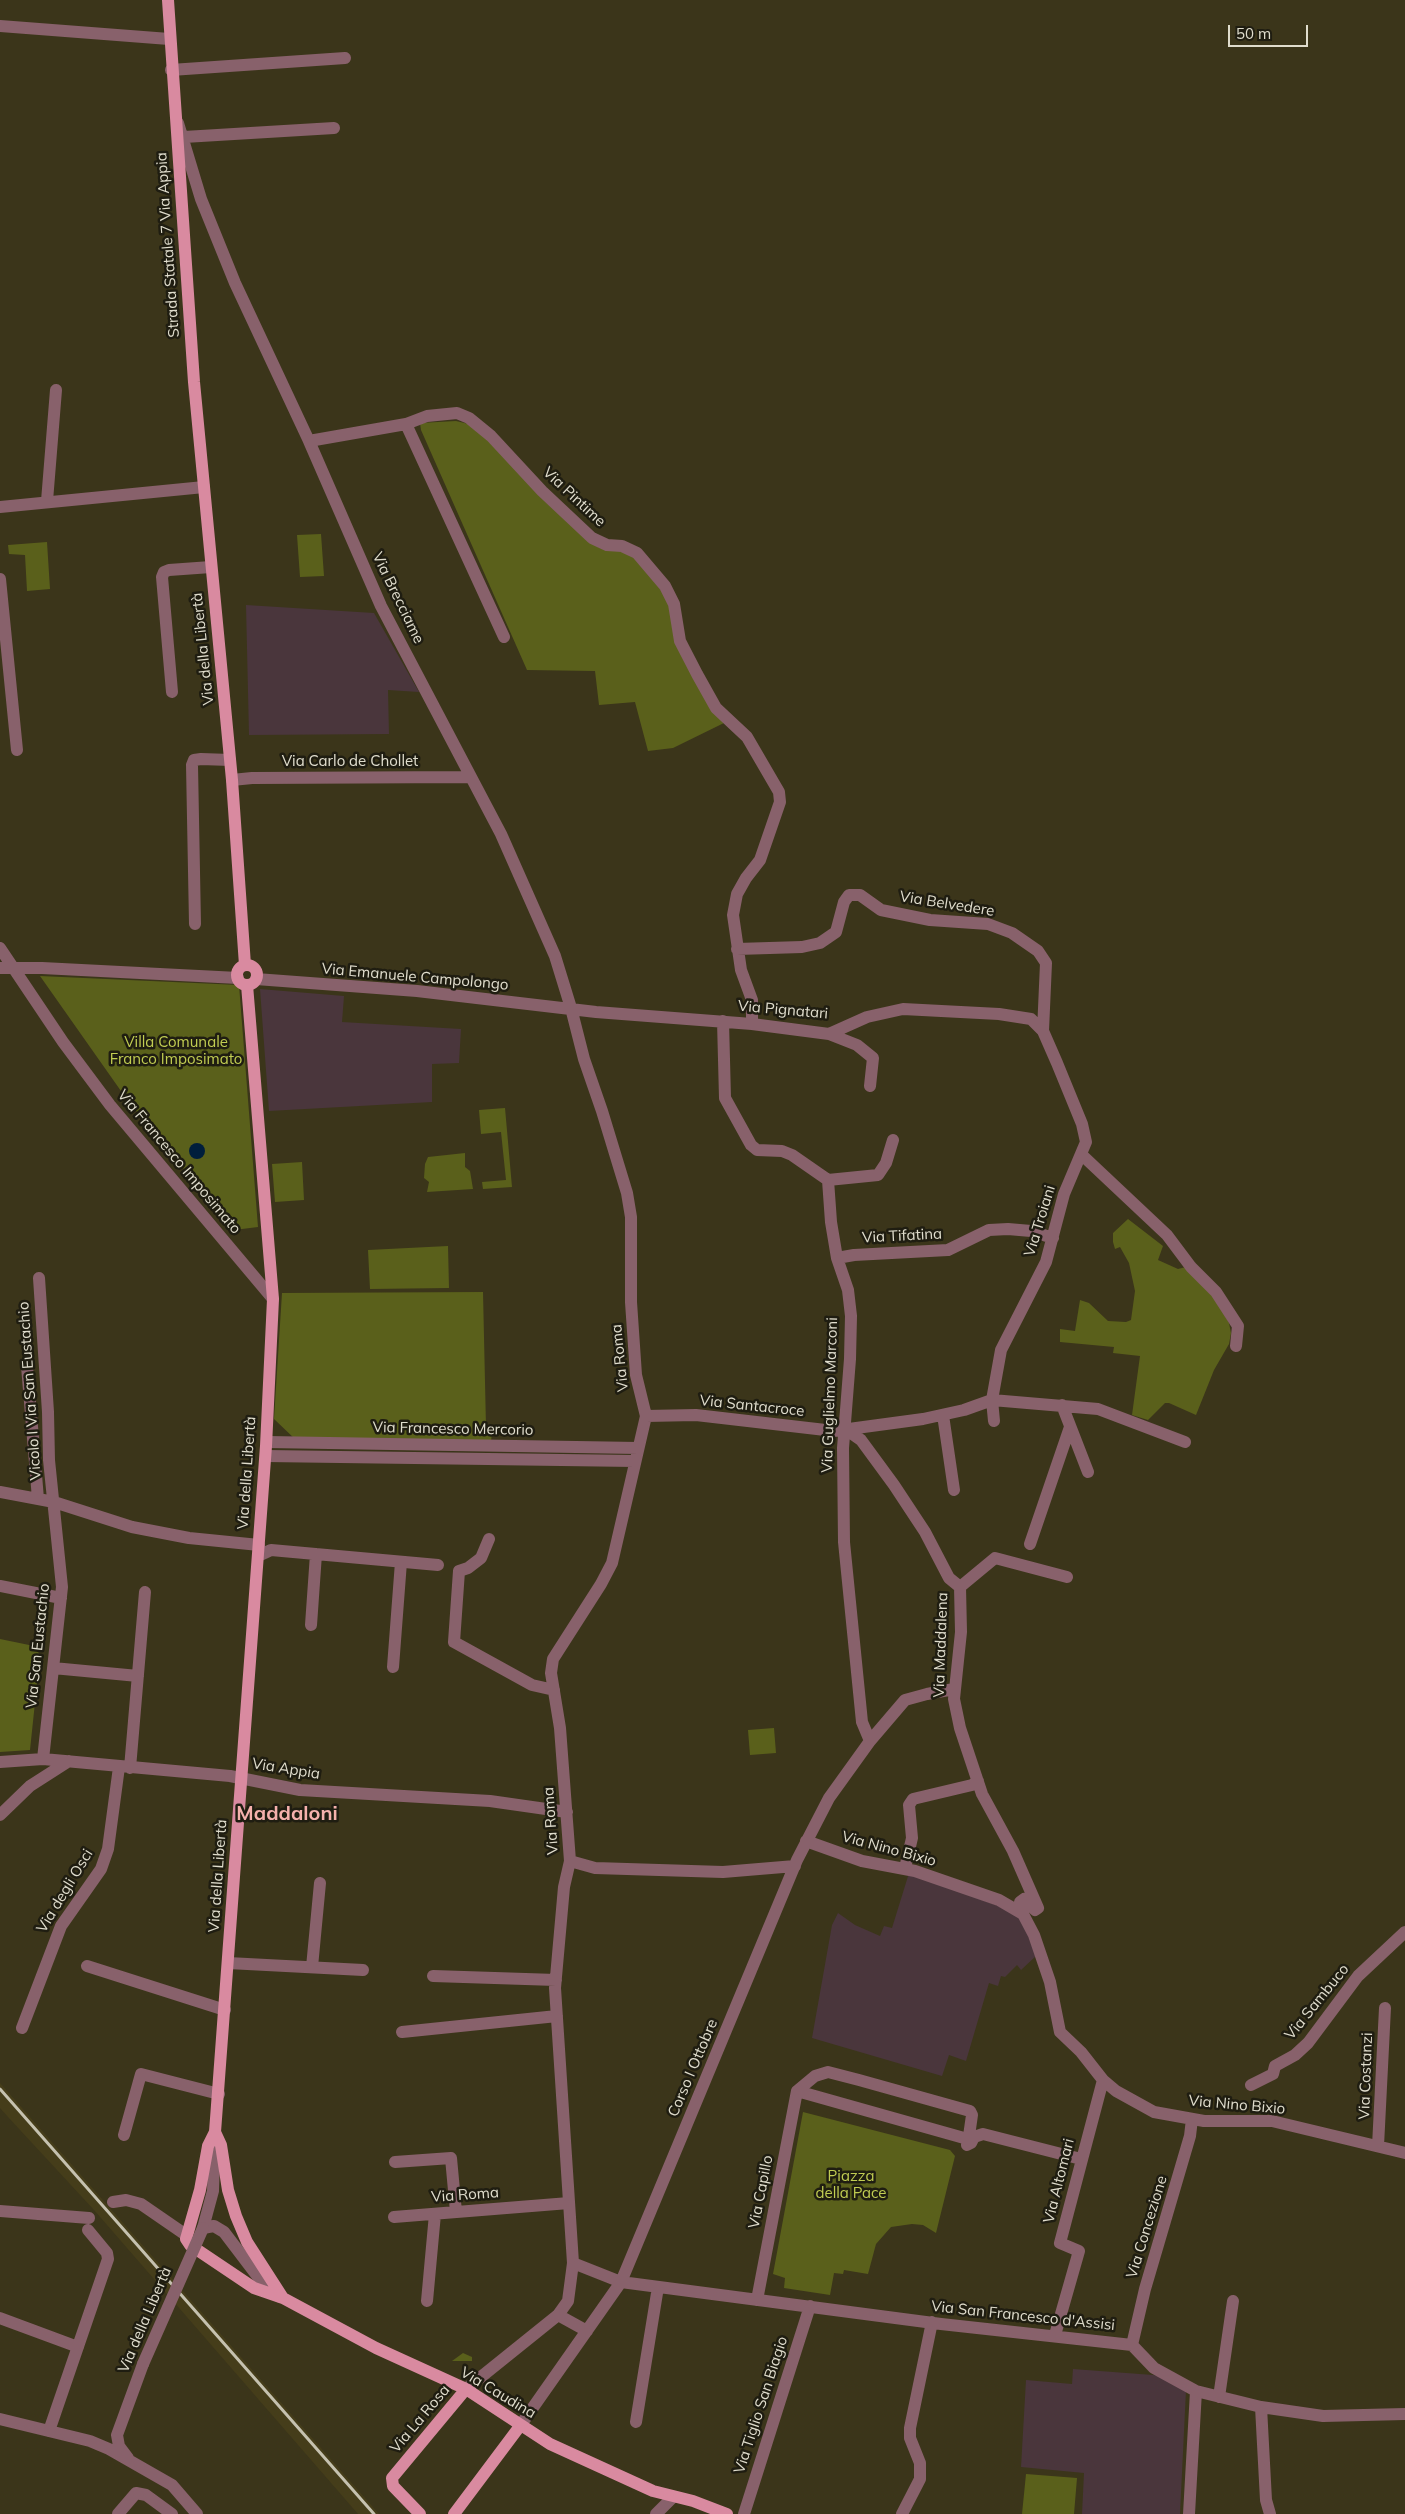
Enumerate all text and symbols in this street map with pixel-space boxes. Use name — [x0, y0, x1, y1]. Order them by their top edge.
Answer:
scale bar — [1230, 15, 1310, 47]
text: 50 m — [1236, 24, 1271, 43]
street label: Strada Statale 7 Via Appia — [153, 152, 183, 338]
street label: Via Pintime — [539, 463, 609, 531]
street label: Via Brecciame — [368, 549, 428, 647]
street label: Via della Libertà — [188, 592, 218, 706]
street label: Via Carlo de Chollet — [282, 752, 418, 770]
street label: Via Belvedere — [898, 888, 996, 920]
street label: Via Emanuele Campolongo — [321, 960, 509, 994]
street label: Via Pignatari — [737, 997, 829, 1023]
park label: Villa Comunale Franco Imposimato — [110, 1033, 242, 1068]
street label: Via Francesco Imposimato — [113, 1086, 245, 1238]
street label: Via Troiani — [1021, 1183, 1059, 1259]
street label: Via Tifatina — [861, 1225, 943, 1247]
street label: Vicolo I Via San Eustachio — [15, 1301, 45, 1481]
street label: Via Guglielmo Marconi — [818, 1317, 842, 1473]
street label: Via Roma — [608, 1323, 632, 1393]
street label: Via Santacroce — [699, 1392, 805, 1420]
street label: Via della Libertà — [234, 1416, 260, 1530]
street label: Via Francesco Mercorio — [372, 1419, 534, 1439]
street label: Via San Eustachio — [22, 1583, 54, 1709]
street label: Via Maddalena — [930, 1592, 952, 1698]
street label: Via Appia — [251, 1755, 321, 1783]
street label: Via Roma — [540, 1787, 562, 1855]
district label: Maddaloni — [236, 1802, 338, 1826]
street label: Via della Libertà — [205, 1819, 231, 1933]
street label: Via Nino Bixio — [840, 1828, 938, 1870]
street label: Via degli Osci — [33, 1846, 97, 1936]
street label: Via Sambuco — [1281, 1961, 1353, 2043]
street label: Corso I Ottobre — [664, 2016, 722, 2120]
street label: Via Costanzi — [1355, 2032, 1377, 2120]
street label: Via Nino Bixio — [1188, 2092, 1286, 2118]
street label: Via Altomari — [1040, 2137, 1078, 2225]
street label: Via Capillo — [745, 2154, 777, 2230]
park label: Piazza della Pace — [815, 2167, 887, 2202]
street label: Via Concezione — [1123, 2174, 1171, 2280]
street label: Via Roma — [431, 2184, 499, 2206]
street label: Via della Libertà — [115, 2264, 175, 2376]
street label: Via San Francesco d'Assisi — [930, 2297, 1116, 2335]
street label: Via Tiglio San Biagio — [730, 2334, 792, 2476]
street label: Via Caudina — [457, 2363, 539, 2423]
street label: Via La Rosa — [386, 2381, 454, 2457]

